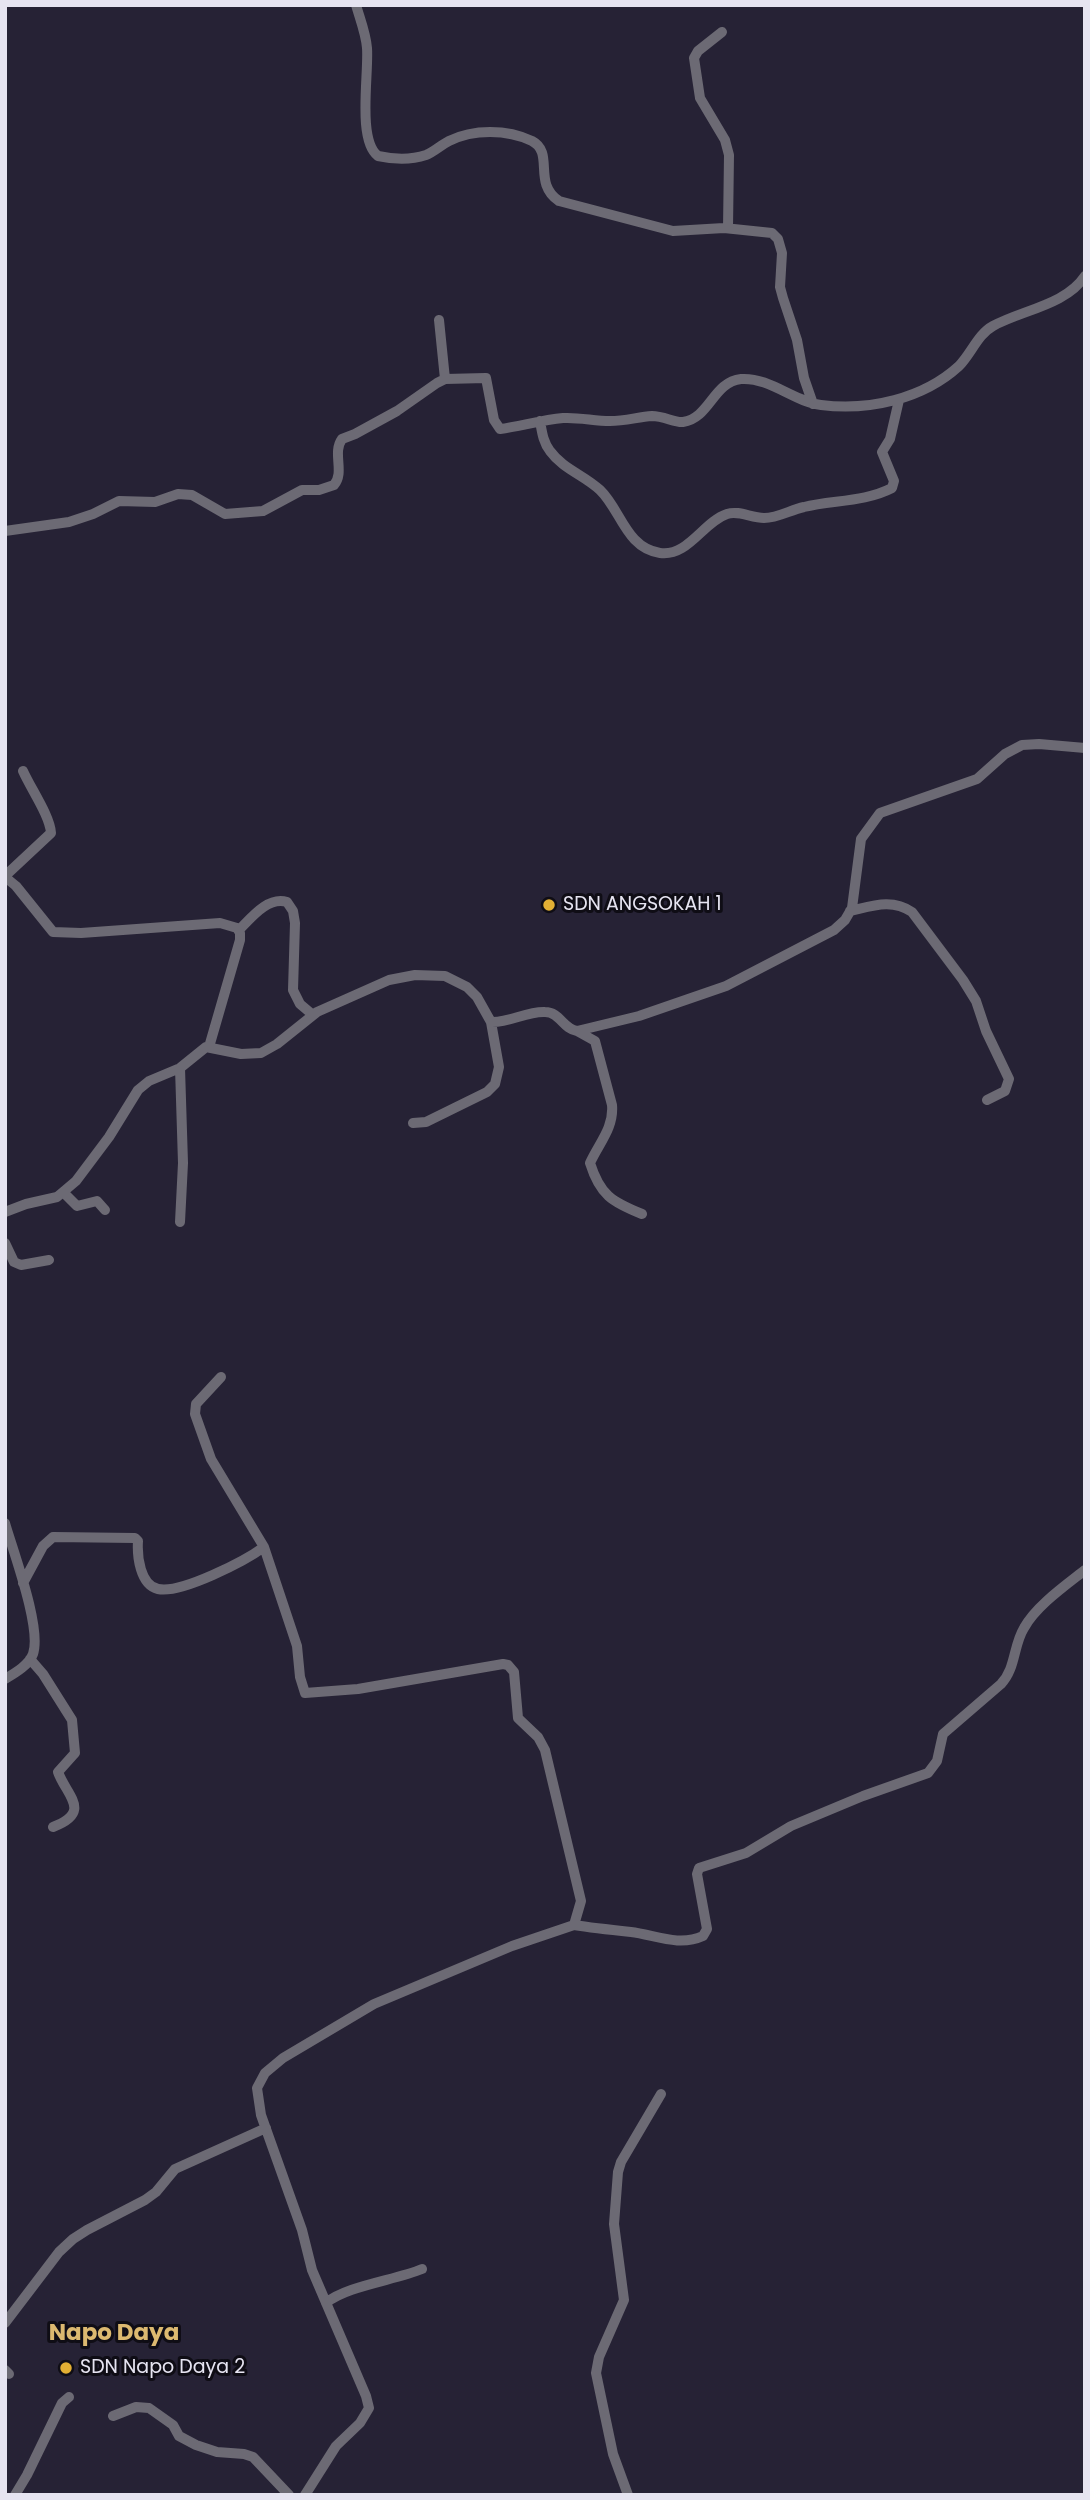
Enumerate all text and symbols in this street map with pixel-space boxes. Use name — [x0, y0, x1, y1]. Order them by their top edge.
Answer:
place label: SDN ANGSOKAH 1 — [563, 894, 722, 916]
marker: SDN ANGSOKAH 1 — [541, 897, 557, 913]
district label: Napo Daya — [49, 2320, 179, 2348]
place label: SDN Napo Daya 2 — [80, 2357, 245, 2379]
marker: SDN Napo Daya 2 — [58, 2360, 74, 2376]

